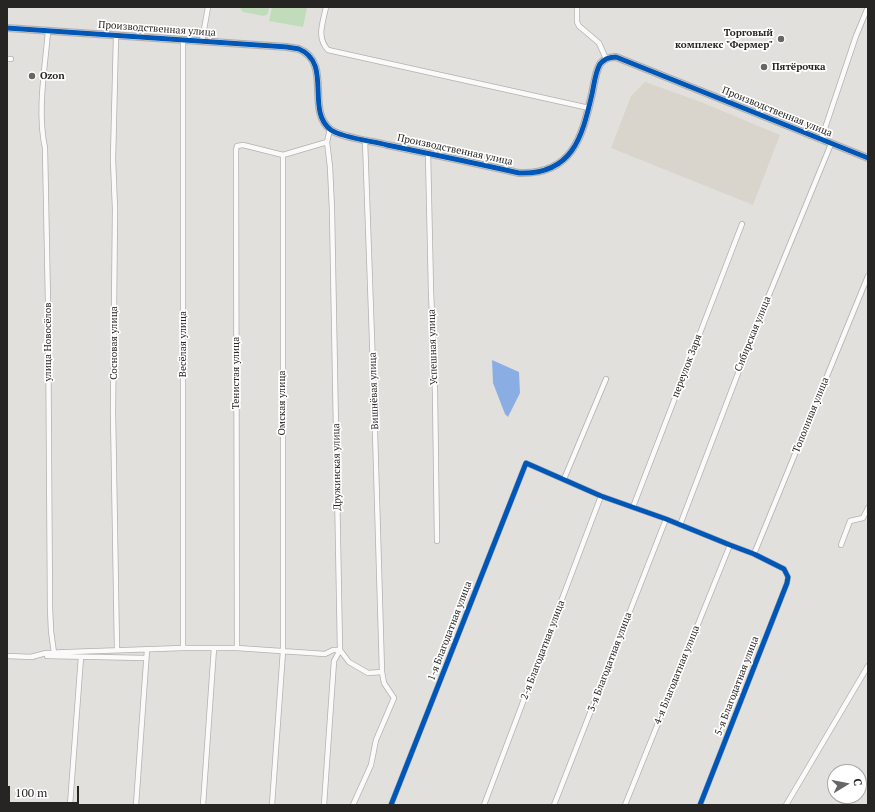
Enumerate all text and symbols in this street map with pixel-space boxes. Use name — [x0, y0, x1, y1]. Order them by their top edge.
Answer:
street label: Производственная улица — [98, 19, 216, 39]
place label: Торговый комплекс "Фермер" — [675, 27, 773, 50]
marker: Торговый комплекс "Фермер" — [776, 34, 786, 44]
place label: Пятёрочка — [772, 61, 826, 73]
marker: Пятёрочка — [759, 62, 769, 72]
place label: Ozon — [40, 70, 65, 82]
marker: Ozon — [27, 71, 37, 81]
street label: Производственная улица — [720, 84, 834, 140]
street label: Производственная улица — [396, 132, 514, 168]
street label: Сибирская улица — [732, 295, 774, 373]
street label: улица Новосёлов — [42, 302, 54, 382]
street label: Сосновая улица — [108, 306, 120, 380]
street label: Успешная улица — [426, 309, 440, 385]
street label: Весёлая улица — [177, 311, 189, 377]
street label: переулок Заря — [669, 333, 705, 399]
street label: Тенистая улица — [230, 337, 242, 409]
street label: Вишнёвая улица — [367, 352, 381, 430]
street label: Омская улица — [276, 370, 288, 436]
street label: Тополиная улица — [790, 375, 832, 455]
street label: Дружинская улица — [330, 423, 344, 511]
street label: 1-я Благодатная улица — [425, 580, 475, 682]
street label: 2-я Благодатная улица — [518, 599, 568, 701]
street label: 3-я Благодатная улица — [585, 611, 635, 713]
street label: 4-я Благодатная улица — [652, 624, 702, 726]
street label: 5-я Благодатная улица — [712, 635, 762, 737]
north arrow — [827, 764, 867, 804]
text: С — [850, 777, 865, 787]
scale bar — [10, 778, 81, 804]
text: 100 m — [15, 785, 47, 800]

